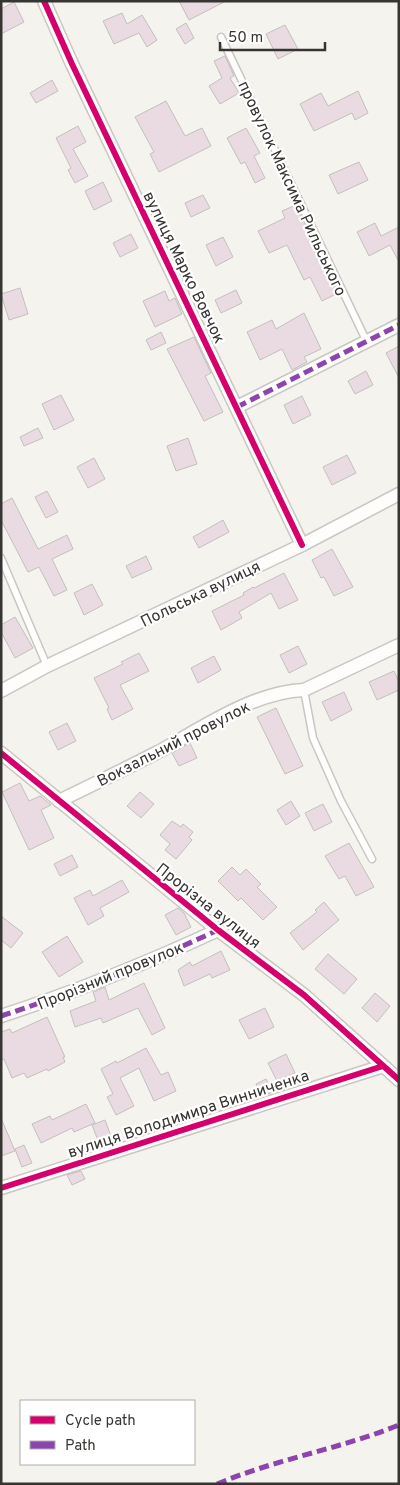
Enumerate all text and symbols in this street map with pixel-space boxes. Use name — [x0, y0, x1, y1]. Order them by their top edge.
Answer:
scale bar — [220, 20, 325, 52]
text: 50 m — [228, 29, 263, 48]
street label: провулок Максима Рильського — [232, 78, 350, 300]
street label: вулиця Марко Вовчок — [138, 189, 229, 347]
street label: Польська вулиця — [138, 557, 264, 633]
street label: Вокзальний провулок — [94, 697, 254, 792]
street label: Прорізна вулиця — [151, 859, 264, 954]
street label: Прорізний провулок — [35, 938, 187, 1015]
street label: вулиця Володимира Винниченка — [65, 1066, 312, 1163]
legend — [20, 1400, 195, 1465]
text: Cycle path — [65, 1412, 136, 1431]
text: Path — [65, 1437, 96, 1456]

